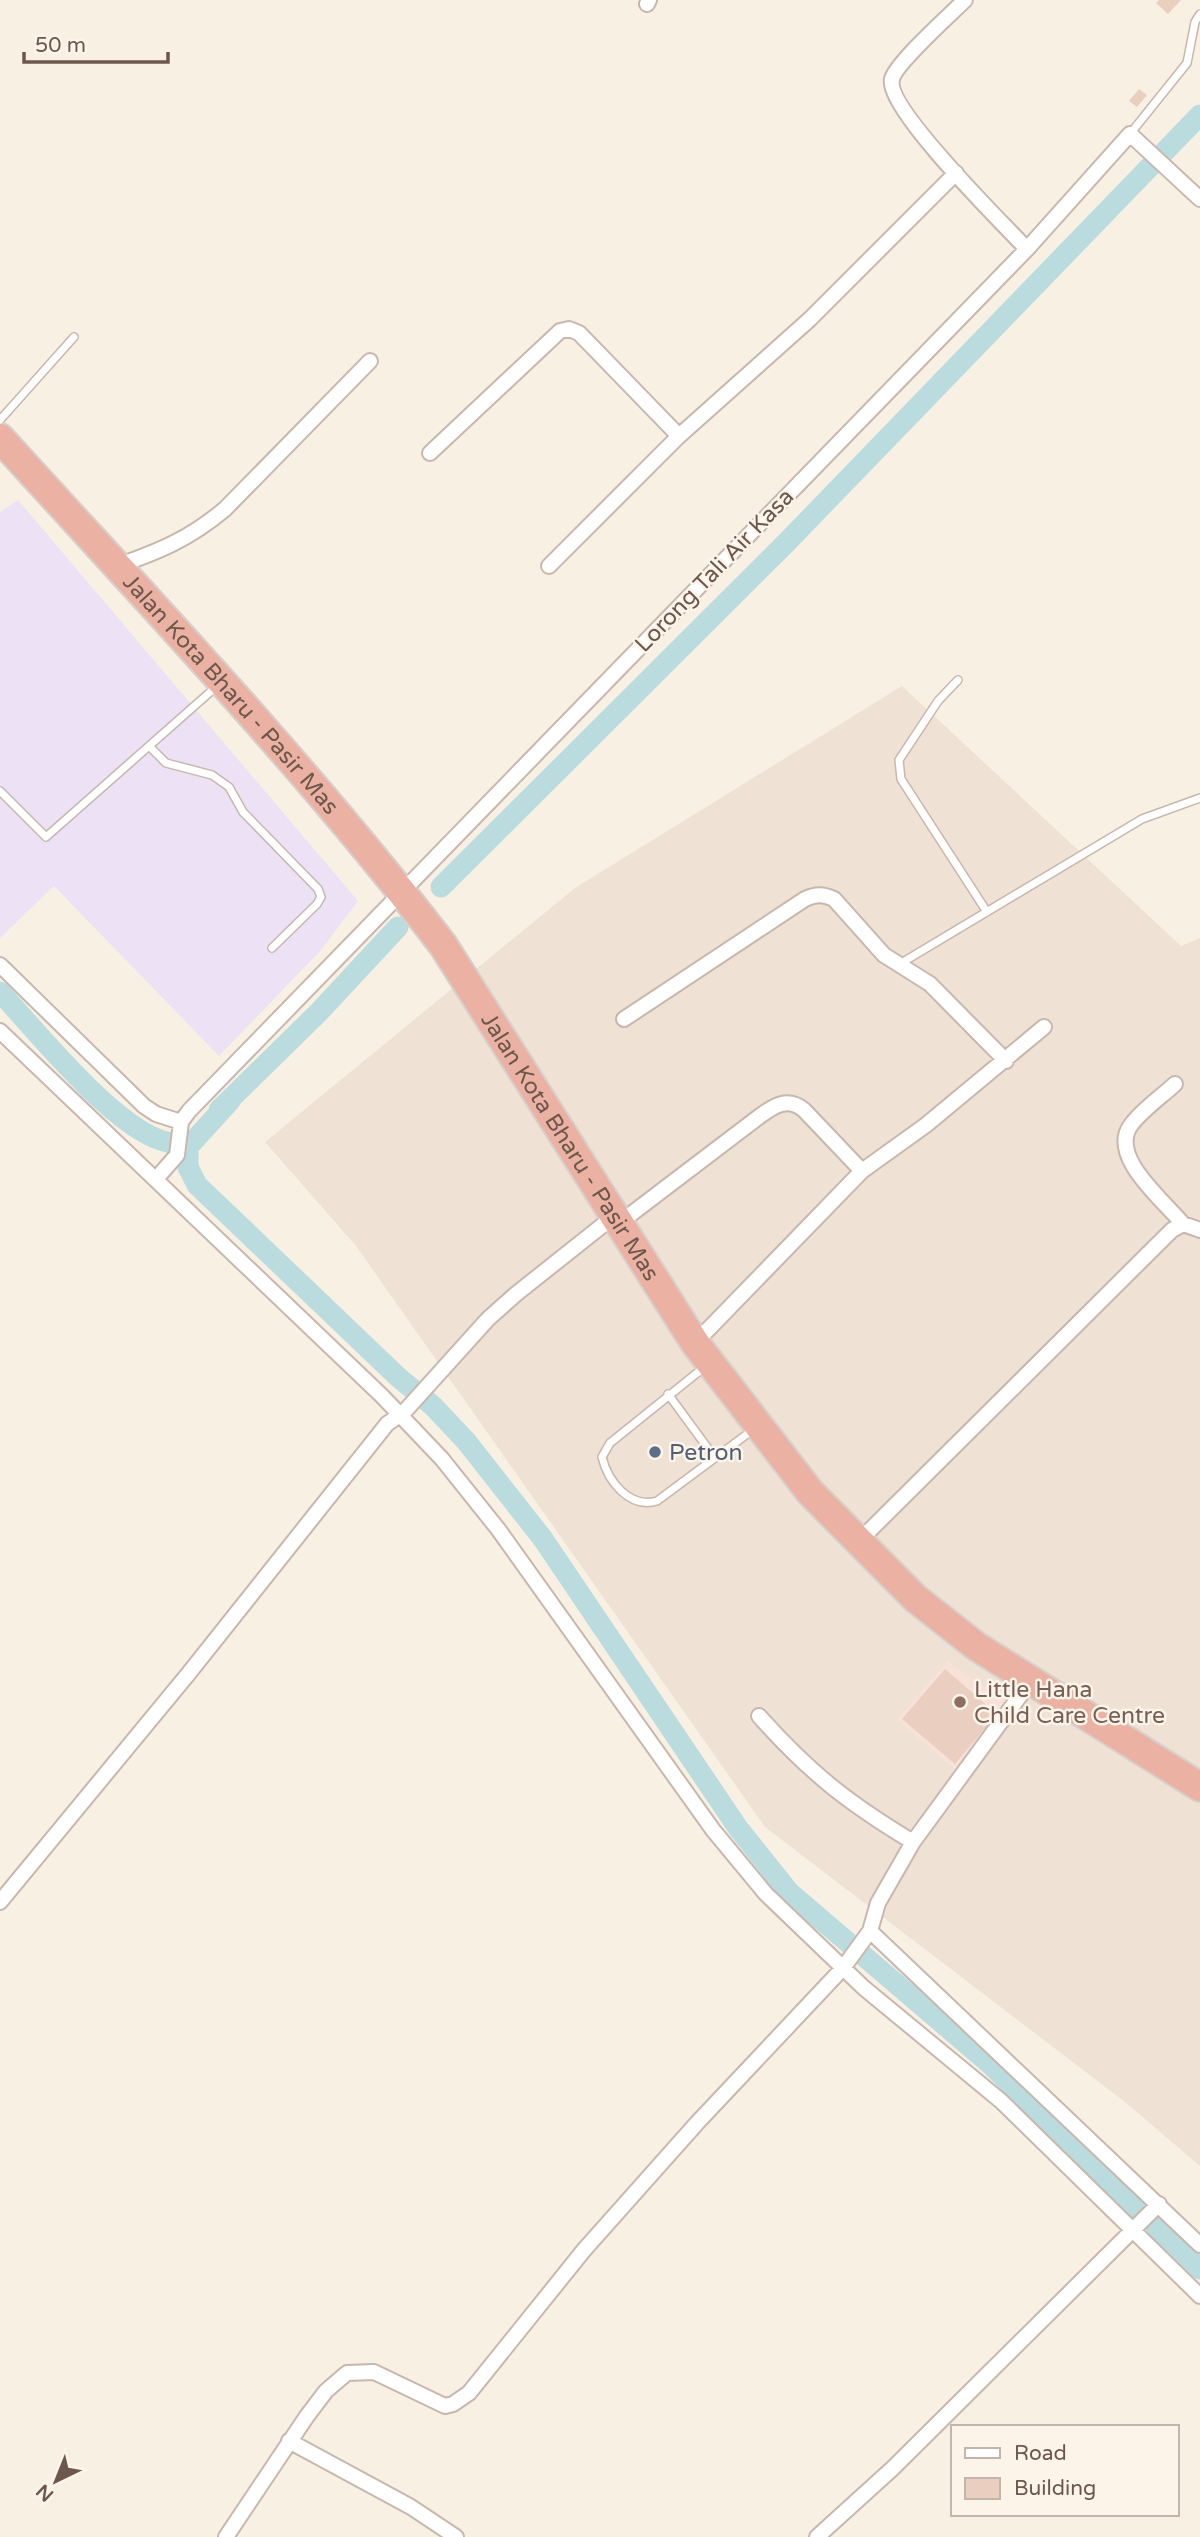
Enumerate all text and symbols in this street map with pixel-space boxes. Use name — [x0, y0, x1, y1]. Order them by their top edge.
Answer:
scale bar — [24, 21, 168, 65]
text: 50 m — [35, 33, 86, 58]
street label: Lorong Tali Air Kasa — [629, 483, 800, 658]
street label: Jalan Kota Bharu - Pasir Mas — [117, 569, 344, 821]
street label: Jalan Kota Bharu - Pasir Mas — [475, 1008, 665, 1286]
place label: Petron — [669, 1439, 742, 1467]
marker: Petron — [647, 1444, 663, 1460]
place label: Little Hana Child Care Centre — [974, 1676, 1165, 1730]
marker: Little Hana Child Care Centre — [952, 1694, 968, 1710]
legend — [951, 2425, 1179, 2516]
text: Road — [1014, 2441, 1067, 2466]
north arrow — [21, 2446, 91, 2516]
text: Building — [1014, 2476, 1096, 2501]
text: N — [32, 2479, 58, 2506]

